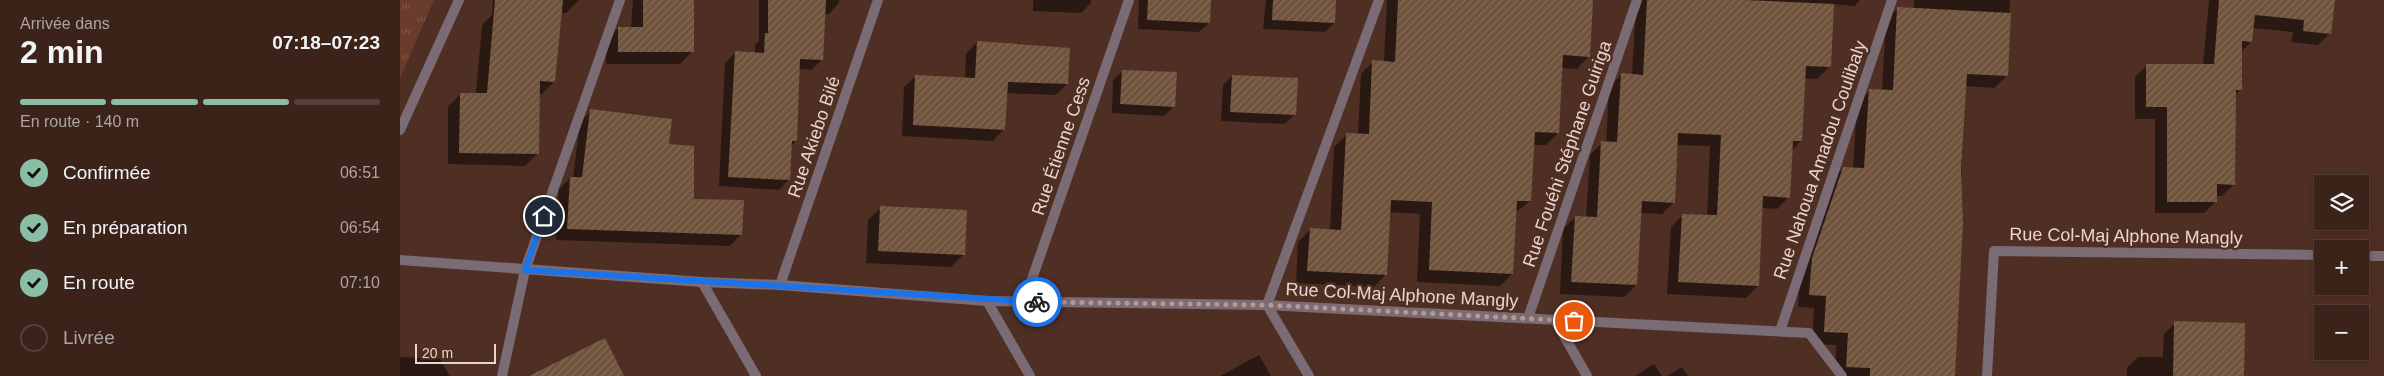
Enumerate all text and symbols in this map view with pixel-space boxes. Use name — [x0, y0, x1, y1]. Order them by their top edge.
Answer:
text: Arrivée dans — [20, 15, 110, 32]
text: 07:18–07:23 — [272, 32, 380, 53]
text: 2 min — [20, 34, 104, 70]
street label: Rue Fouéhi Stéphane Guiriga — [1519, 37, 1616, 270]
street label: Rue Nahoua Amadou Coulibaly — [1770, 38, 1870, 282]
street label: Rue Akiebo Bilé — [784, 74, 844, 200]
street label: Rue Étienne Cess — [1028, 74, 1094, 218]
text: En route · 140 m — [20, 113, 139, 130]
icon: check — [20, 159, 48, 187]
text: Confirmée — [63, 162, 151, 183]
text: 06:51 — [340, 164, 380, 181]
map controls — [2314, 175, 2369, 360]
button: layers — [2314, 175, 2369, 230]
pin — [523, 195, 565, 237]
icon: home — [530, 202, 558, 230]
icon: check — [20, 214, 48, 242]
text: En préparation — [63, 217, 188, 238]
text: 06:54 — [340, 219, 380, 236]
street label: Rue Col-Maj Alphone Mangly — [2009, 224, 2243, 248]
button: + — [2314, 240, 2369, 295]
icon: check — [20, 269, 48, 297]
text: En route — [63, 272, 135, 293]
text: 07:10 — [340, 274, 380, 291]
courier — [1012, 277, 1062, 327]
street label: Rue Col-Maj Alphone Mangly — [1285, 279, 1519, 311]
icon: bike — [1023, 288, 1051, 316]
pin — [1553, 300, 1595, 342]
button: − — [2314, 305, 2369, 360]
icon: bag — [1560, 307, 1588, 335]
text: Livrée — [63, 327, 115, 348]
scale bar — [415, 341, 496, 364]
text: 20 m — [422, 345, 453, 361]

